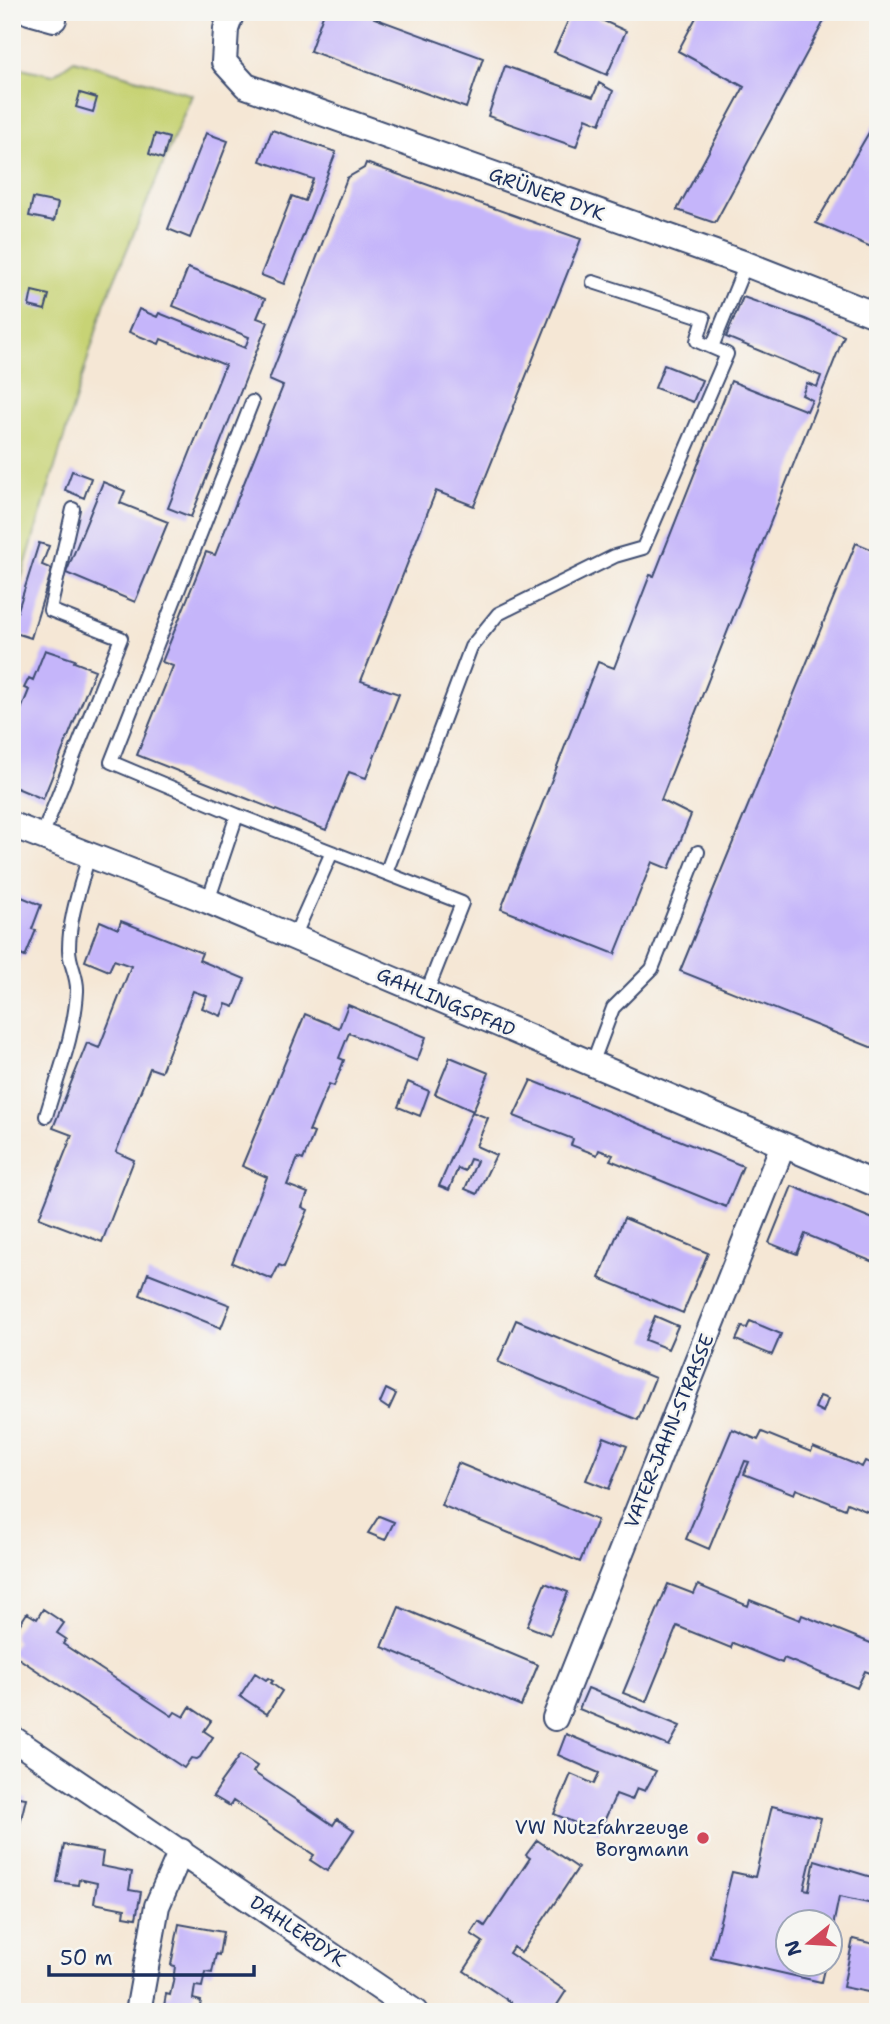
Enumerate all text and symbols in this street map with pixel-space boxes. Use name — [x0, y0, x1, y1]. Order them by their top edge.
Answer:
street label: GRÜNER DYK — [485, 161, 609, 227]
street label: GAHLINGSPFAD — [373, 961, 519, 1043]
street label: VATER-JAHN-STRASSE — [619, 1330, 719, 1532]
place label: VW Nutzfahrzeuge Borgmann — [515, 1815, 689, 1862]
marker: VW Nutzfahrzeuge Borgmann — [695, 1830, 711, 1846]
street label: DAHLERDYK — [245, 1890, 351, 1972]
north arrow — [774, 1909, 844, 1979]
scale bar — [49, 1933, 254, 1977]
text: N — [779, 1937, 808, 1959]
text: 50 m — [60, 1944, 113, 1972]

